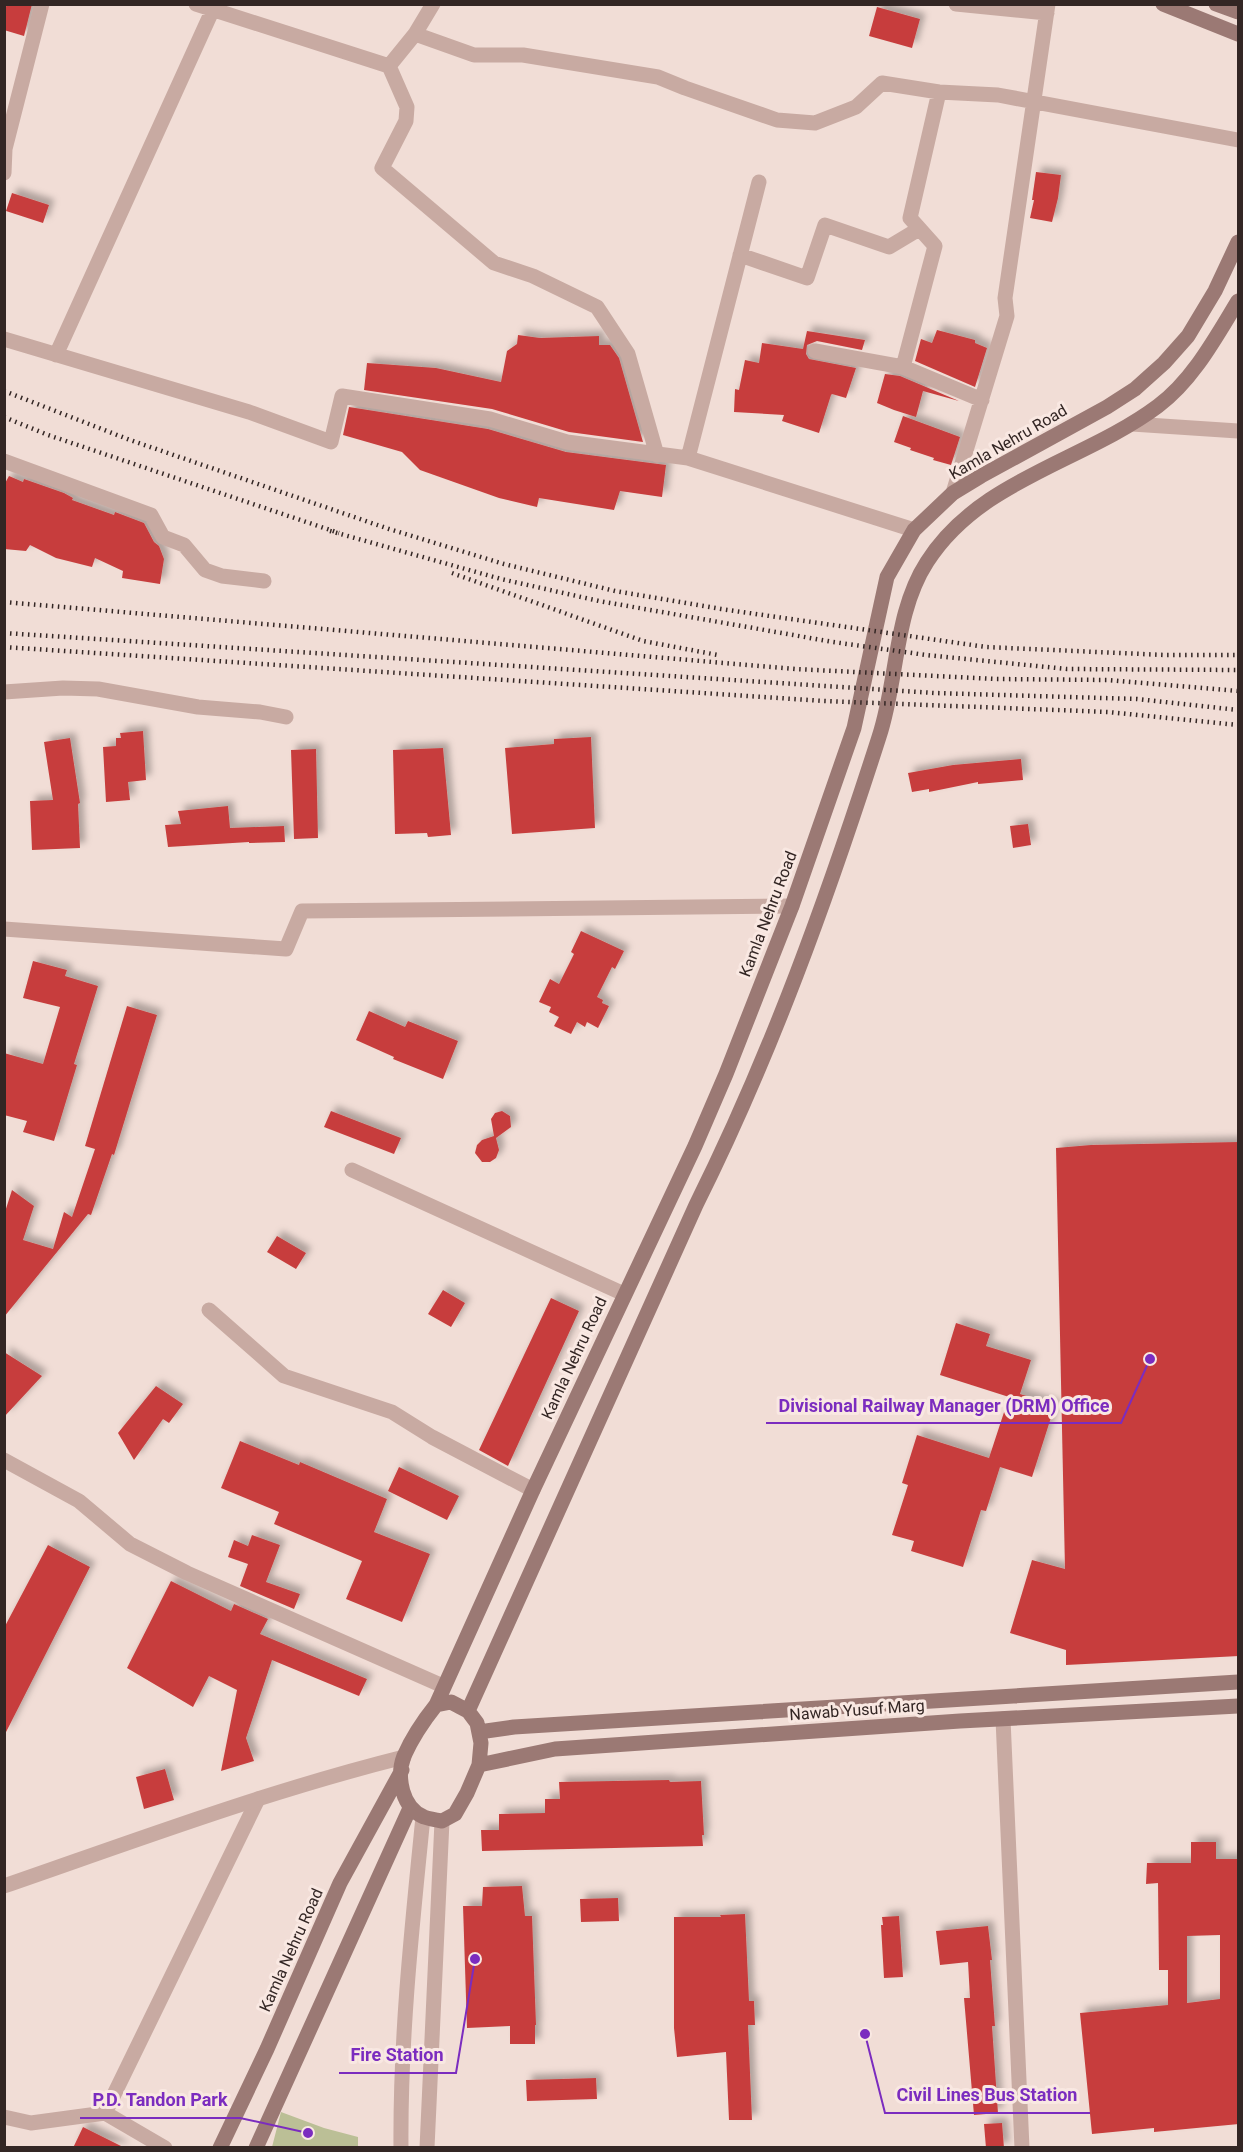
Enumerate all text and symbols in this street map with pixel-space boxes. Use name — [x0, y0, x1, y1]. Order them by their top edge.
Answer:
street label: Kamla Nehru Road — [946, 401, 1070, 483]
street label: Kamla Nehru Road — [735, 849, 801, 979]
street label: Kamla Nehru Road — [537, 1294, 611, 1422]
callout: Divisional Railway Manager (DRM) Office — [766, 1387, 1121, 1423]
text: Divisional Railway Manager (DRM) Office — [779, 1395, 1110, 1417]
street label: Nawab Yusuf Marg — [789, 1696, 925, 1724]
street label: Kamla Nehru Road — [255, 1885, 327, 2015]
callout: Fire Station — [339, 2037, 456, 2073]
text: Fire Station — [350, 2044, 444, 2065]
callout: Civil Lines Bus Station — [885, 2077, 1090, 2113]
callout: P.D. Tandon Park — [80, 2082, 240, 2118]
text: Civil Lines Bus Station — [897, 2084, 1077, 2105]
text: P.D. Tandon Park — [92, 2089, 228, 2110]

